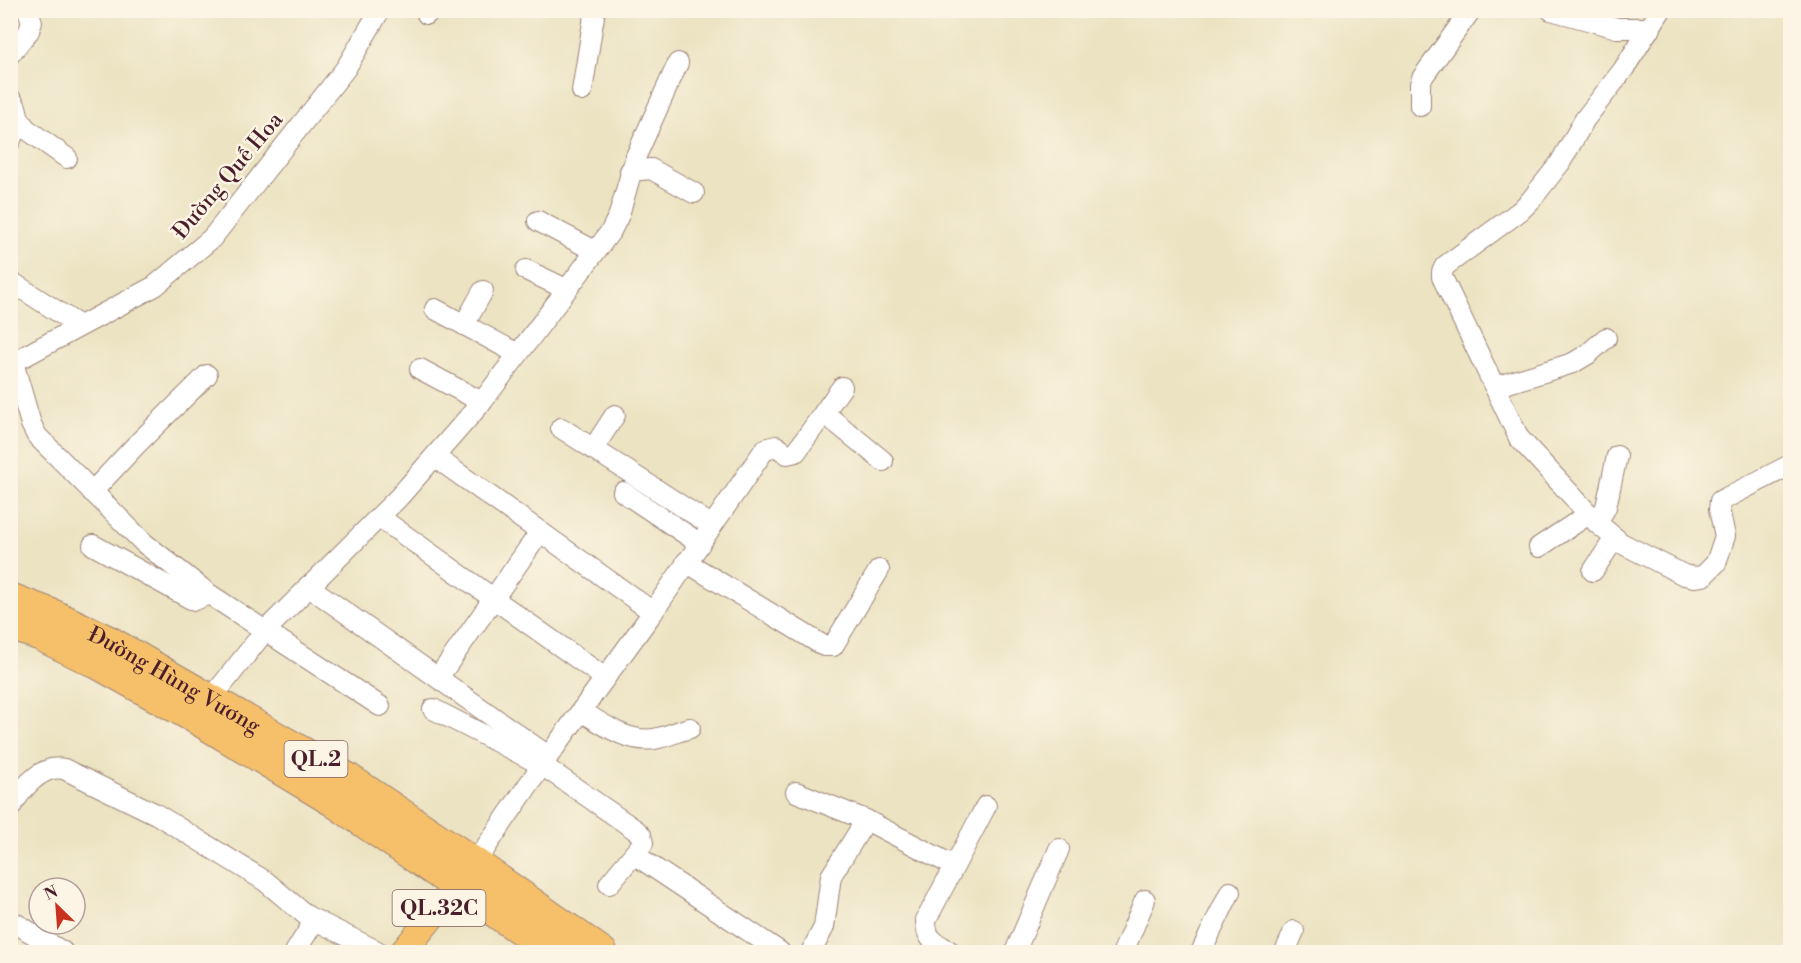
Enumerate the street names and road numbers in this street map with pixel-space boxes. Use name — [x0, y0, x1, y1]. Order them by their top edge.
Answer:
street label: Đường Quế Hoa — [167, 106, 290, 245]
street label: Đường Hùng Vương — [83, 621, 266, 740]
road number: QL.2 — [284, 741, 348, 777]
road number: QL.32C — [392, 890, 486, 926]

